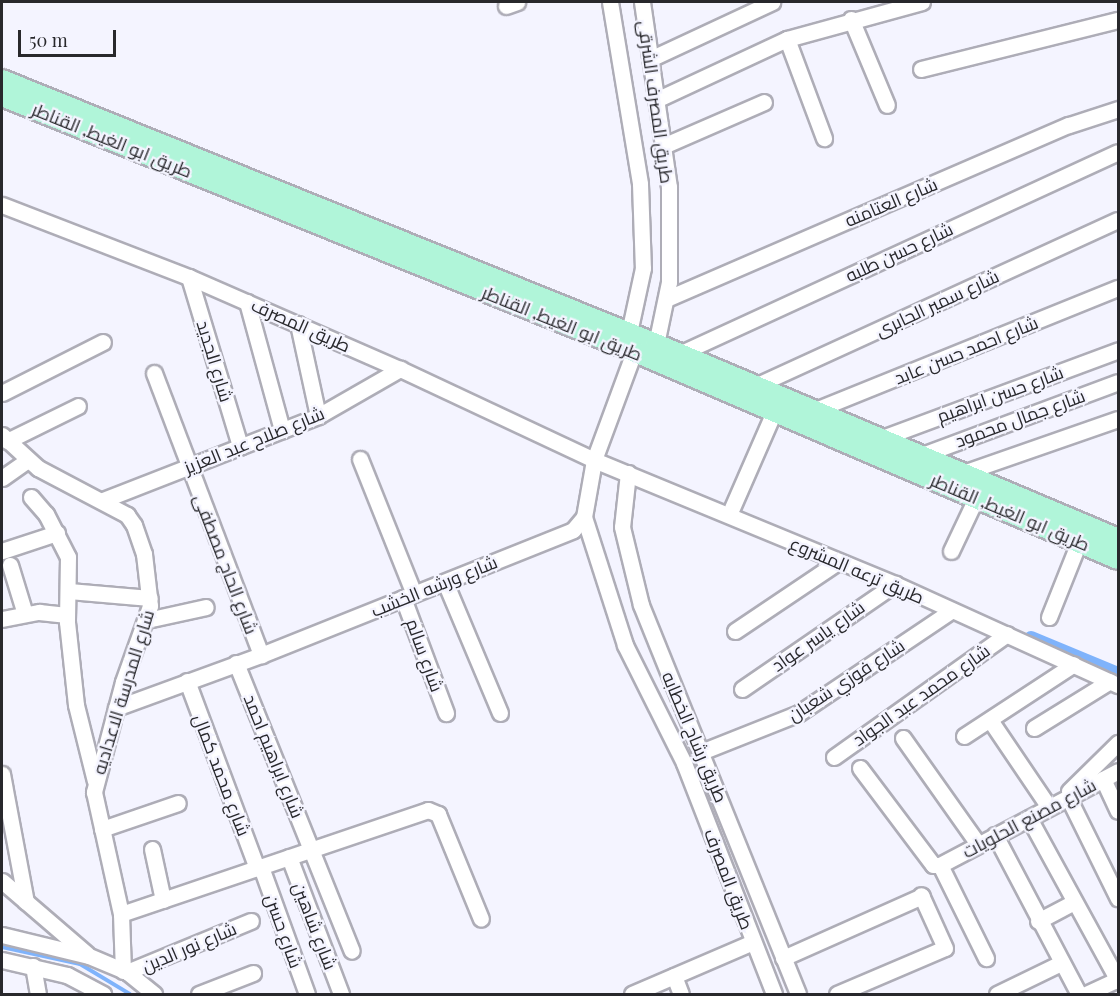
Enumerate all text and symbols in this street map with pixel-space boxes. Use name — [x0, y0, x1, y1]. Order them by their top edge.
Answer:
scale bar — [21, 18, 118, 56]
street label: طريق المصرف الشرقى — [634, 19, 678, 185]
text: 50 m — [29, 28, 68, 52]
street label: طريق ابو الغيط, القناطر — [29, 98, 195, 182]
street label: شارع العتامنه — [841, 173, 941, 231]
street label: شارع حسن طلبه — [842, 218, 956, 286]
street label: شارع سمير الجابرى — [872, 265, 1002, 341]
street label: طريق ابو الغيط, القناطر — [479, 281, 645, 365]
street label: طريق المصرف — [248, 294, 354, 356]
street label: شارع احمد حسن عابد — [891, 311, 1041, 389]
street label: شارع الجديد — [192, 318, 238, 404]
street label: شارع حسن ابراهيم — [934, 361, 1066, 427]
street label: شارع جمال محمود — [952, 384, 1088, 452]
street label: شارع صلاح عبد العزيز — [181, 402, 327, 478]
street label: طريق ابو الغيط, القناطر — [927, 469, 1093, 555]
street label: شارع الحاج مصطفى — [189, 491, 263, 637]
street label: طريق ترعه المشروع — [787, 532, 927, 608]
street label: شارع ورشه الخشب — [368, 551, 500, 621]
street label: شارع ياسر عواد — [767, 596, 869, 676]
street label: شارع المدرسة الاعداديه — [88, 607, 158, 777]
street label: شارع سالم — [402, 615, 448, 695]
street label: شارع فوزي شعبان — [784, 634, 908, 726]
street label: شارع محمد عبد الجواد — [848, 640, 994, 750]
street label: طريق رشاح الخطابه — [658, 668, 732, 806]
street label: شارع ابراهيم احمد — [239, 691, 309, 821]
street label: شارع محمد كمال — [189, 711, 255, 839]
street label: شارع مصنع الحلويات — [958, 774, 1100, 862]
street label: طريق المصرف — [700, 826, 758, 932]
street label: شارع شاهين — [288, 879, 342, 973]
street label: شارع حسن — [261, 891, 307, 971]
street label: شارع نور الدين — [138, 917, 240, 977]

